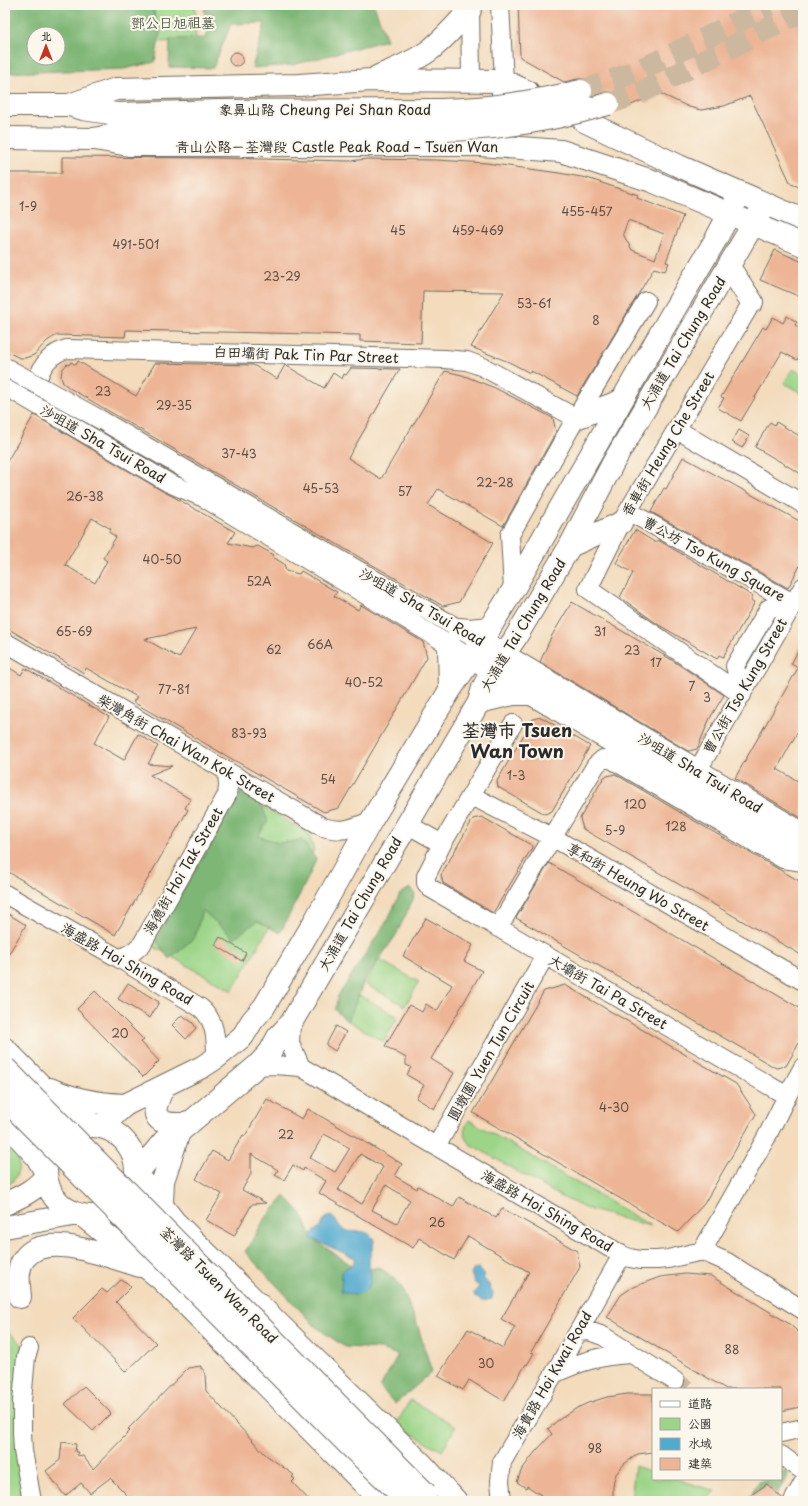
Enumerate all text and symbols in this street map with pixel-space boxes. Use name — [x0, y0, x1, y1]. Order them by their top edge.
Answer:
park label: 鄧公日旭祖墓 — [131, 12, 215, 33]
north arrow — [26, 26, 66, 66]
text: 北 — [41, 27, 52, 44]
street label: 象鼻山路 Cheung Pei Shan Road — [219, 99, 431, 120]
street label: 青山公路－荃灣段 Castle Peak Road – Tsuen Wan — [175, 136, 499, 157]
house number: 1-9 — [19, 197, 37, 215]
house number: 455-457 — [562, 202, 613, 220]
house number: 45 — [390, 221, 406, 239]
house number: 459-469 — [452, 221, 504, 239]
house number: 491-501 — [113, 235, 159, 253]
house number: 23-29 — [264, 267, 300, 285]
street label: 大涌道 Tai Chung Road — [634, 272, 731, 413]
house number: 53-61 — [517, 294, 551, 312]
house number: 8 — [592, 311, 600, 329]
street label: 白田壩街 Pak Tin Par Street — [213, 341, 399, 368]
street label: 香車街 Heung Che Street — [616, 367, 719, 520]
house number: 23 — [95, 382, 111, 400]
house number: 29-35 — [156, 396, 192, 414]
street label: 沙咀道 Sha Tsui Road — [37, 399, 170, 488]
house number: 37-43 — [221, 444, 257, 462]
house number: 22-28 — [476, 473, 514, 491]
house number: 45-53 — [303, 479, 339, 497]
house number: 57 — [398, 482, 412, 500]
house number: 26-38 — [66, 487, 104, 505]
street label: 曹公坊 Tso Kung Square — [639, 511, 789, 606]
house number: 40-50 — [143, 550, 182, 568]
street label: 大涌道 Tai Chung Road — [474, 554, 571, 695]
street label: 沙咀道 Sha Tsui Road — [356, 562, 489, 651]
house number: 52A — [246, 572, 272, 590]
street label: 曹公街 Tso Kung Street — [697, 614, 792, 757]
house number: 65-69 — [56, 622, 92, 640]
house number: 31 — [594, 622, 606, 640]
house number: 66A — [307, 635, 333, 653]
house number: 62 — [266, 640, 282, 658]
house number: 23 — [624, 641, 640, 659]
house number: 17 — [650, 653, 662, 671]
house number: 40-52 — [345, 673, 383, 691]
house number: 7 — [689, 677, 696, 695]
house number: 77-81 — [158, 680, 190, 698]
street label: 柴灣角街 Chai Wan Kok Street — [94, 688, 279, 807]
house number: 3 — [703, 688, 711, 706]
district label: 荃灣市 Tsuen Wan Town — [462, 716, 572, 764]
house number: 83-93 — [231, 724, 267, 742]
street label: 沙咀道 Sha Tsui Road — [634, 727, 766, 818]
house number: 1-3 — [507, 766, 525, 784]
house number: 54 — [320, 770, 336, 788]
house number: 120 — [624, 795, 646, 813]
street label: 海德街 Hoi Tak Street — [138, 803, 228, 938]
house number: 128 — [665, 817, 687, 835]
house number: 5-9 — [605, 821, 625, 839]
street label: 大涌道 Tai Chung Road — [313, 833, 407, 975]
street label: 享和街 Heung Wo Street — [563, 837, 714, 936]
street label: 海盛路 Hoi Shing Road — [57, 917, 197, 1010]
street label: 大壩街 Tai Pa Street — [545, 949, 672, 1034]
street label: 圓墩圍 Yuen Tun Circuit — [442, 977, 539, 1124]
house number: 20 — [111, 1024, 129, 1042]
house number: 4-30 — [599, 1098, 629, 1116]
house number: 22 — [278, 1125, 294, 1143]
street label: 海盛路 Hoi Shing Road — [477, 1164, 617, 1257]
house number: 26 — [429, 1213, 445, 1231]
street label: 荃灣路 Tsuen Wan Road — [156, 1221, 283, 1348]
street label: 海貴路 Hoi Kwai Road — [506, 1307, 597, 1442]
house number: 88 — [725, 1340, 739, 1358]
house number: 30 — [478, 1354, 495, 1372]
legend — [652, 1388, 782, 1480]
text: 道路 — [688, 1394, 712, 1412]
text: 公園 — [688, 1414, 712, 1432]
text: 水域 — [688, 1434, 712, 1452]
house number: 98 — [588, 1439, 602, 1457]
text: 建築 — [688, 1454, 712, 1472]

